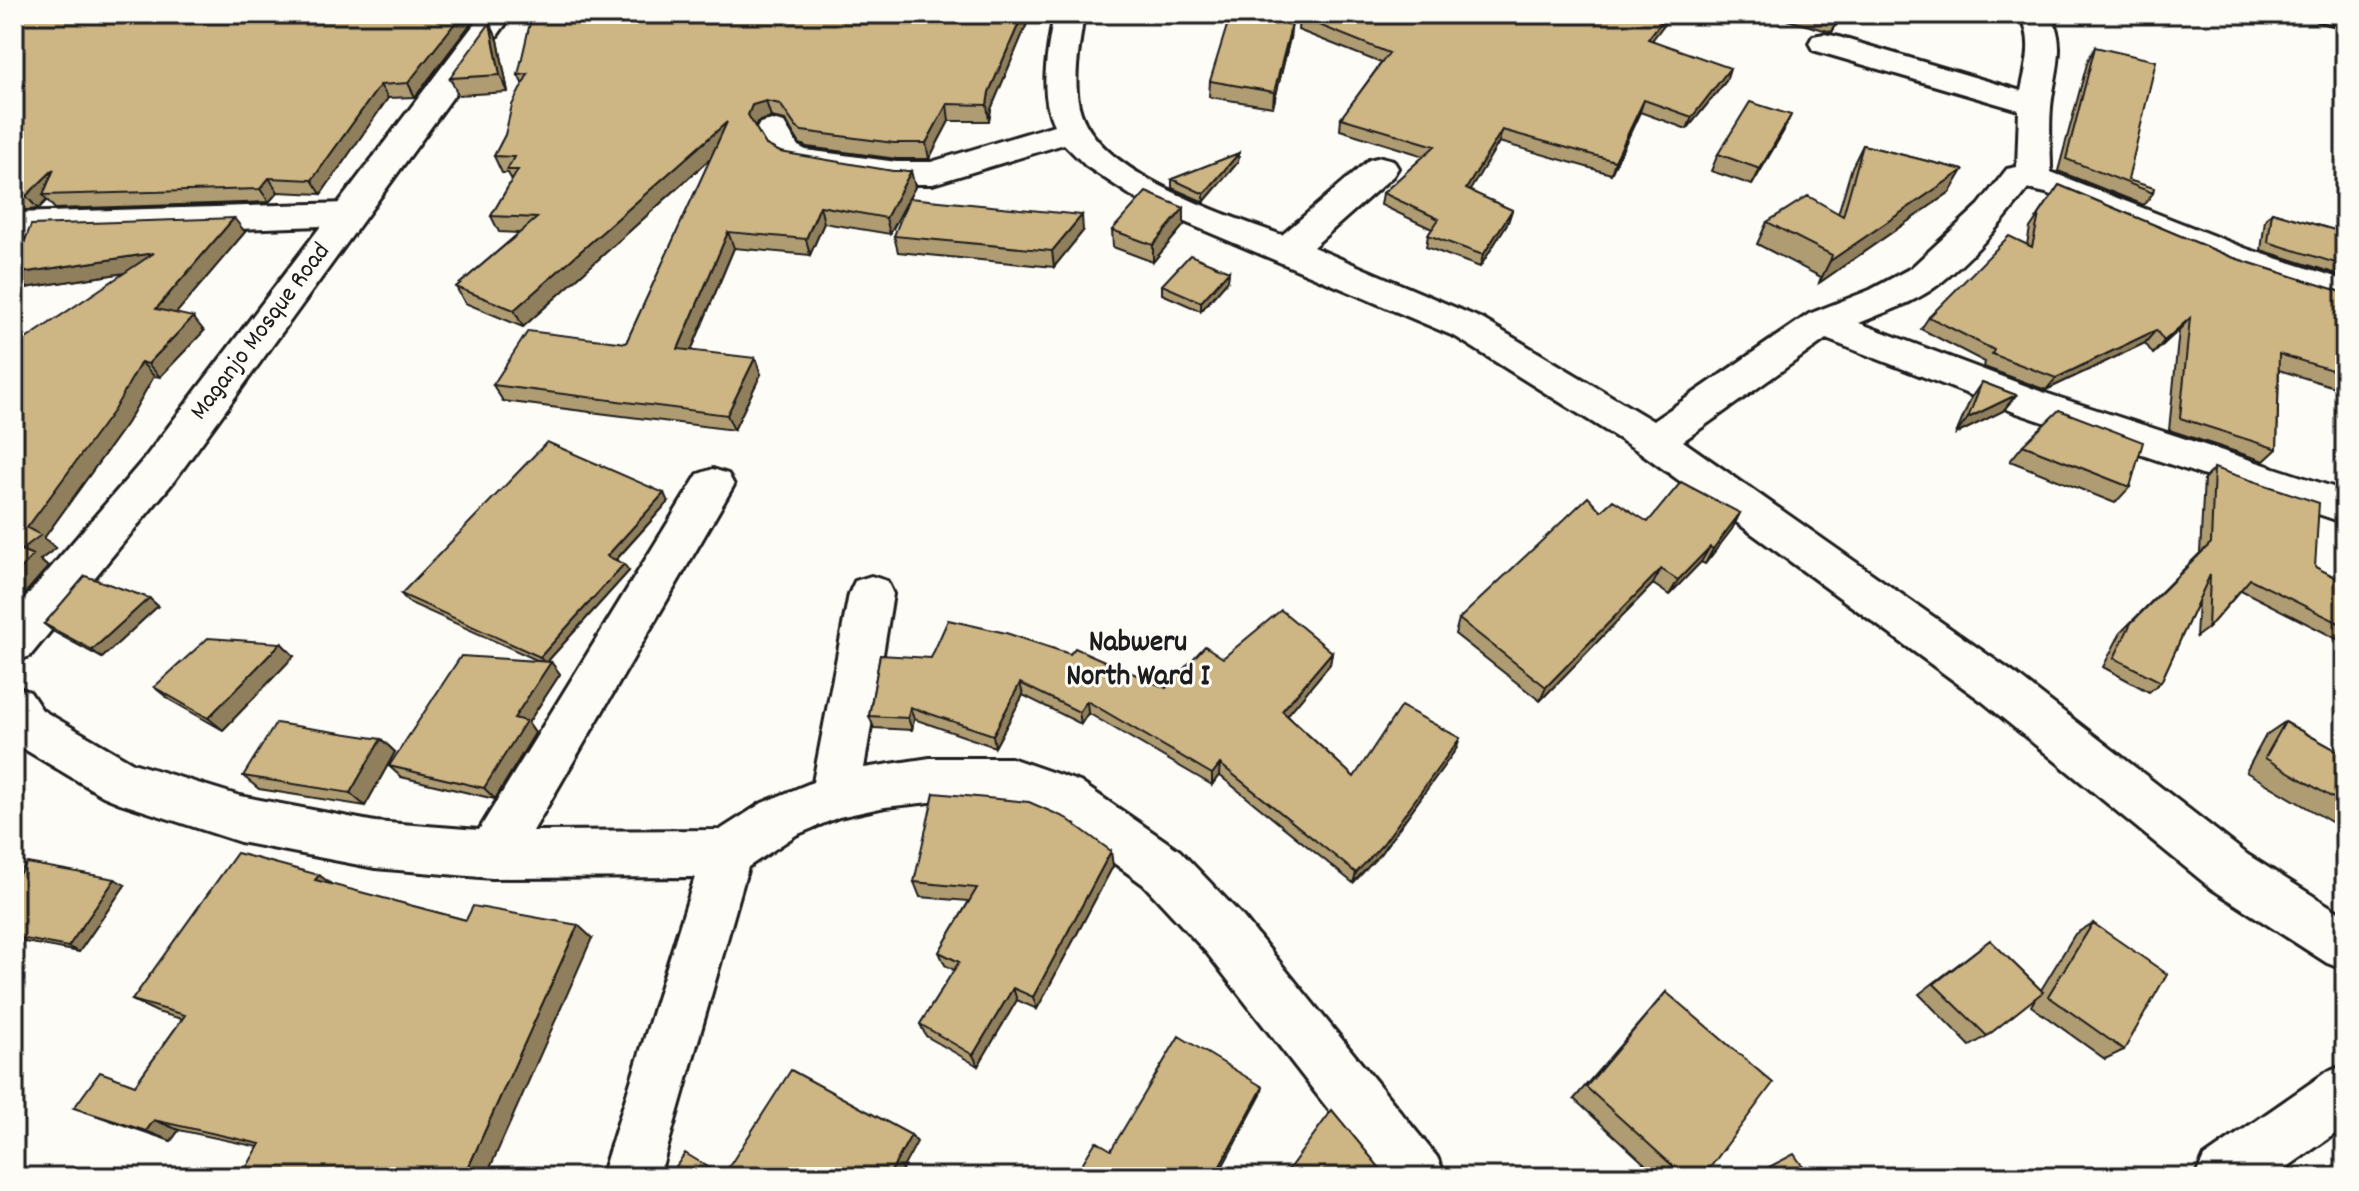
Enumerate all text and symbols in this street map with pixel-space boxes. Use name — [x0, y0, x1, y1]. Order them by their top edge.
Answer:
street label: Maganjo Mosque Road — [182, 235, 340, 429]
district label: Nabweru North Ward I — [1066, 623, 1211, 700]

